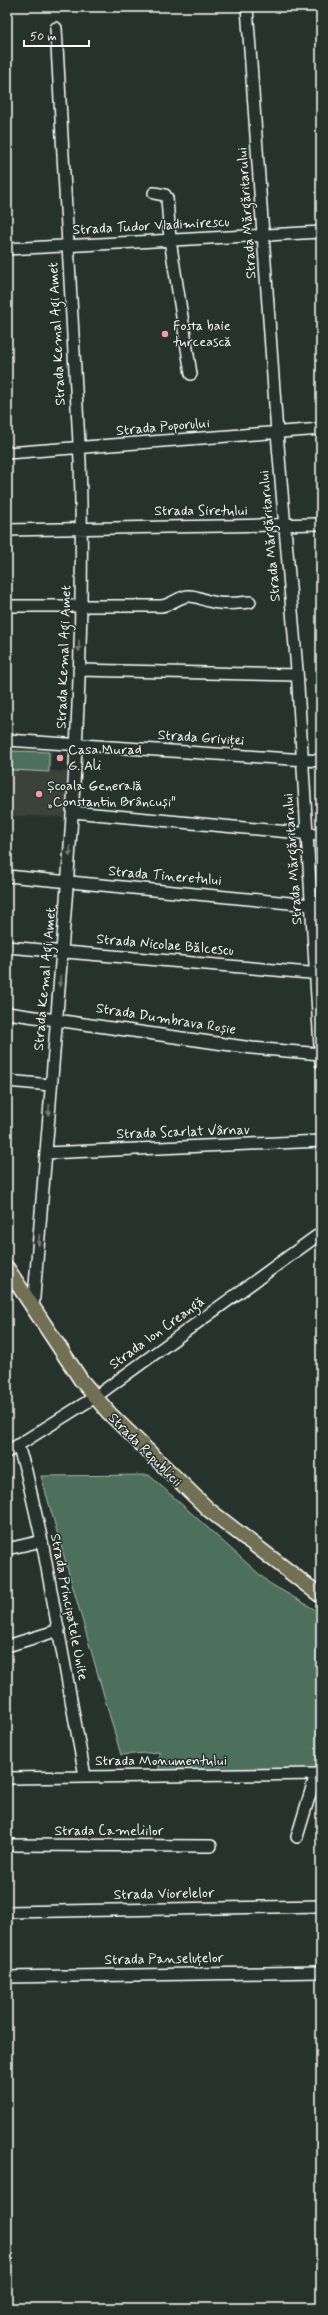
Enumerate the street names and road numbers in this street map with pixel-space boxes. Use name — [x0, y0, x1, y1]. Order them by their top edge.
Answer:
street label: Strada Mărgăritarului — [233, 147, 263, 279]
street label: Strada Tudor Vladimirescu — [72, 213, 230, 239]
street label: Strada Kemal Agi Amet — [44, 262, 72, 406]
street label: Strada Poporului — [115, 414, 211, 440]
street label: Strada Mărgăritarului — [255, 469, 287, 602]
street label: Strada Siretului — [154, 502, 248, 520]
street label: Strada Kemal Agi Amet — [52, 585, 78, 729]
street label: Strada Griviței — [157, 726, 245, 750]
street label: Strada Mărgăritarului — [279, 793, 309, 925]
street label: Strada Tineretului — [108, 862, 222, 890]
street label: Strada Kemal Agi Amet — [30, 907, 62, 1052]
street label: Strada Nicolae Bălcescu — [96, 930, 235, 960]
street label: Strada Dumbrava Roșie — [95, 999, 237, 1039]
street label: Strada Scarlat Vârnav — [116, 1121, 250, 1143]
street label: Strada Ion Creangă — [106, 1292, 209, 1375]
street label: Strada Republicii — [104, 1409, 186, 1491]
street label: Strada Principatele Unite — [46, 1532, 92, 1682]
street label: Strada Monumentului — [95, 1752, 227, 1770]
street label: Strada Cameliilor — [55, 1822, 164, 1840]
street label: Strada Viorelelor — [113, 1884, 215, 1904]
street label: Strada Panseluțelor — [104, 1949, 224, 1969]

